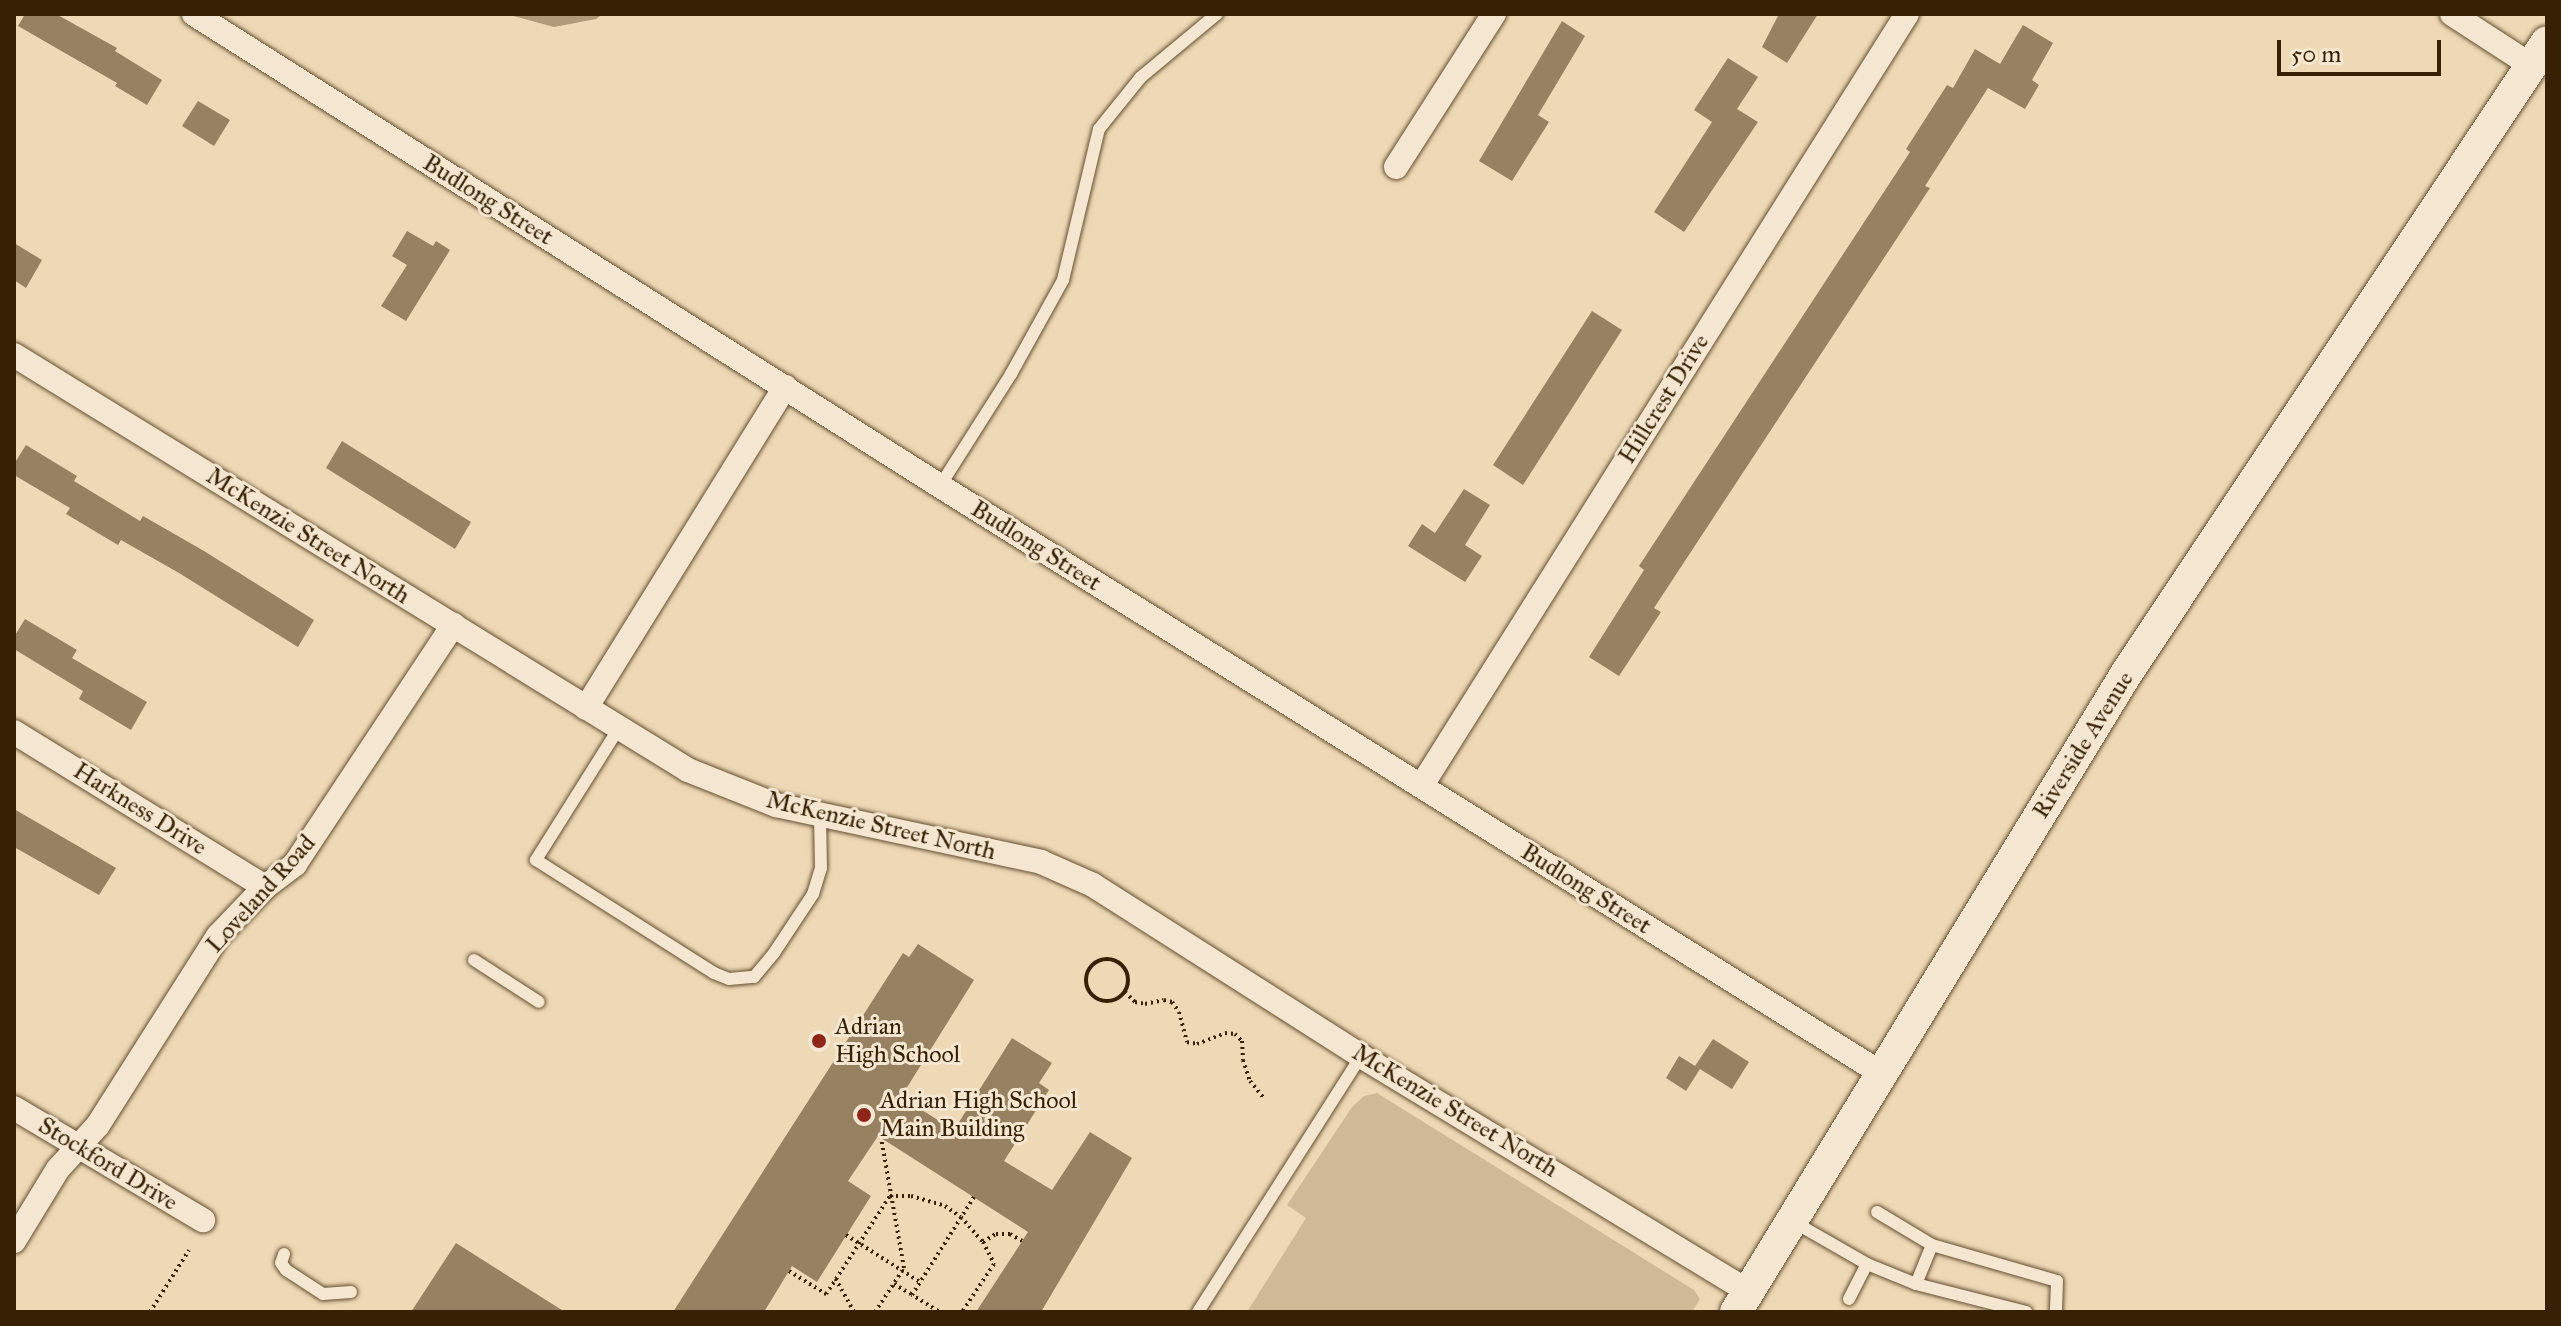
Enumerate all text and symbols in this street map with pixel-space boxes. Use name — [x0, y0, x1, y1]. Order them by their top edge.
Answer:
scale bar — [2281, 24, 2445, 74]
text: 50 m — [2291, 39, 2341, 69]
street label: Budlong Street — [417, 148, 559, 252]
street label: Hillcrest Drive — [1613, 329, 1715, 469]
street label: McKenzie Street North — [201, 462, 415, 610]
street label: Budlong Street — [965, 494, 1107, 598]
street label: Riverside Avenue — [2026, 666, 2140, 824]
street label: Harkness Drive — [68, 757, 212, 861]
street label: McKenzie Street North — [763, 786, 999, 866]
street label: Loveland Road — [200, 829, 322, 959]
street label: Budlong Street — [1515, 837, 1657, 941]
place label: Adrian High School — [835, 1013, 960, 1069]
marker: Adrian High School — [810, 1032, 828, 1050]
street label: McKenzie Street North — [1347, 1038, 1563, 1184]
place label: Adrian High School Main Building — [880, 1087, 1077, 1143]
marker: Adrian High School Main Building — [855, 1106, 873, 1124]
street label: Stockford Drive — [33, 1111, 183, 1217]

